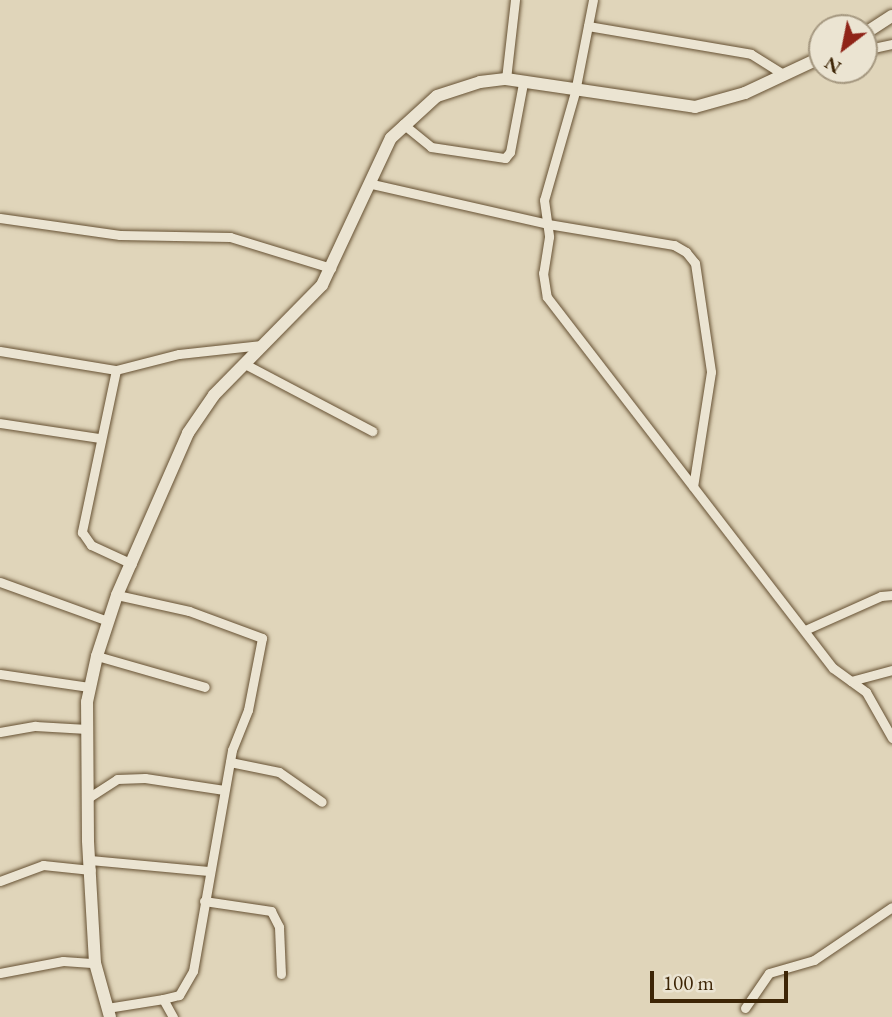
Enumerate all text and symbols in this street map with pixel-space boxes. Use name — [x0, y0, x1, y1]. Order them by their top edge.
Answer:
north arrow — [808, 14, 878, 84]
text: N — [820, 51, 846, 80]
scale bar — [654, 958, 792, 1002]
text: 100 m — [663, 969, 714, 996]

